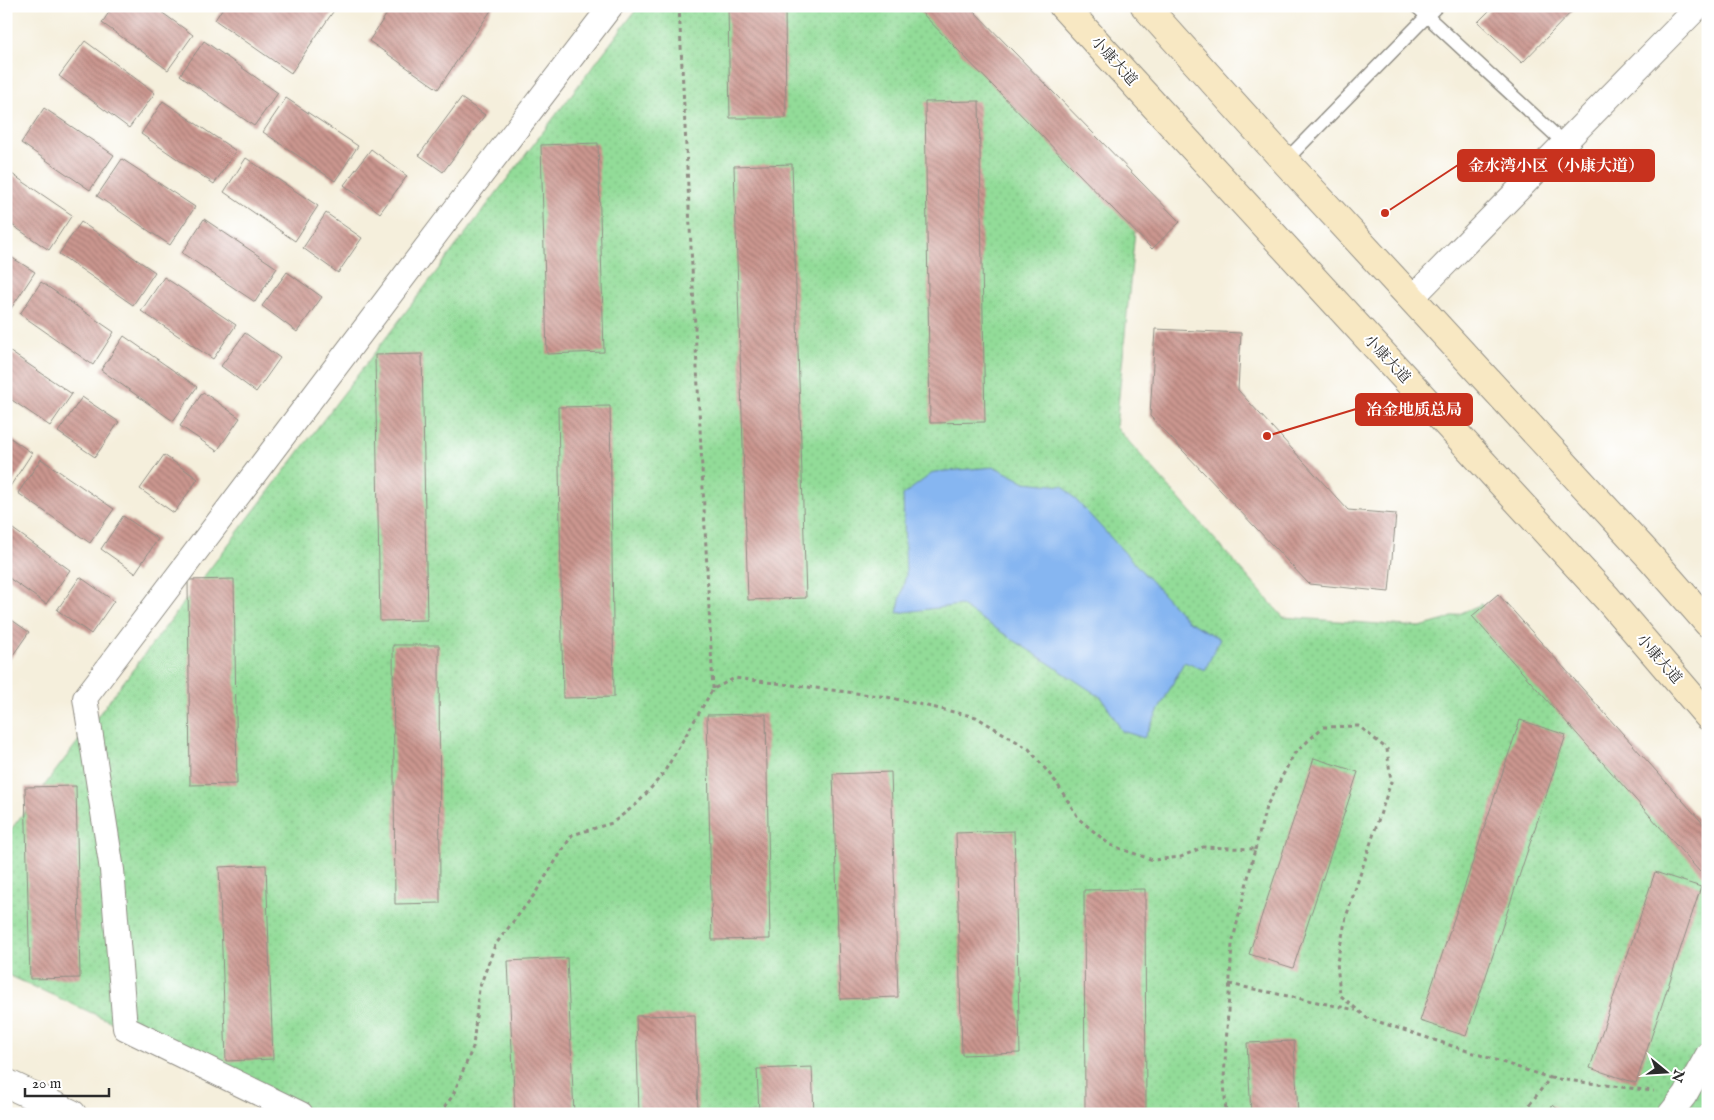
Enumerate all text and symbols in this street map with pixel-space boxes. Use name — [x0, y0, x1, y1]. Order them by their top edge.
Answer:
street label: 小康大道 — [1087, 32, 1141, 90]
callout: 金水湾小区（小康大道） — [1458, 150, 1654, 181]
text: 金水湾小区（小康大道） — [1468, 156, 1644, 177]
street label: 小康大道 — [1360, 331, 1414, 387]
callout: 冶金地质总局 — [1356, 394, 1472, 425]
text: 冶金地质总局 — [1366, 401, 1462, 421]
street label: 小康大道 — [1632, 630, 1686, 688]
north arrow — [1642, 1048, 1692, 1098]
scale bar — [25, 1065, 109, 1097]
text: N — [1667, 1066, 1688, 1084]
text: 20 m — [32, 1074, 62, 1093]

